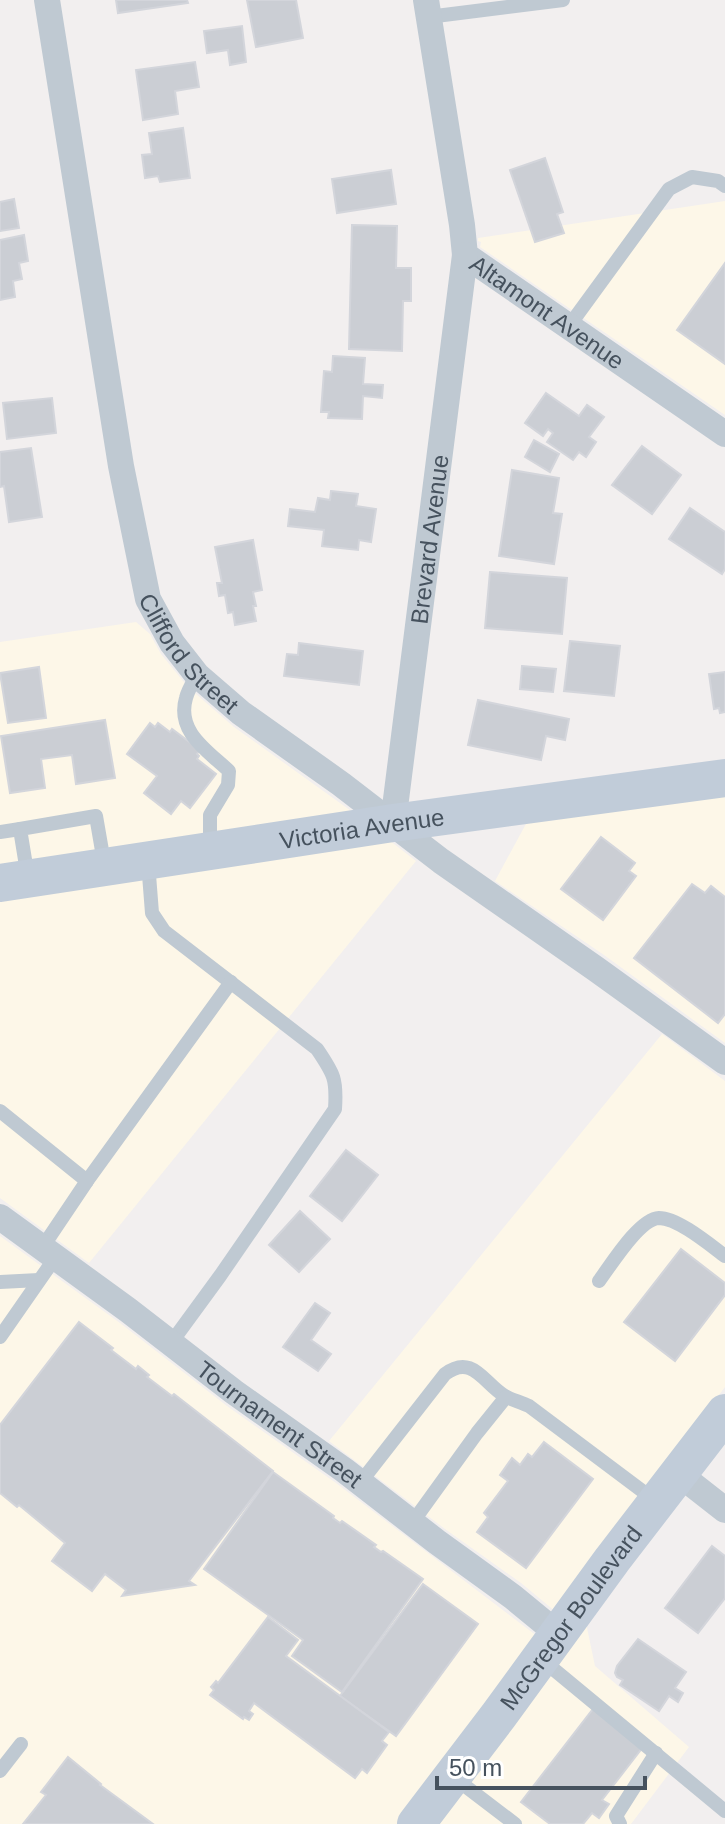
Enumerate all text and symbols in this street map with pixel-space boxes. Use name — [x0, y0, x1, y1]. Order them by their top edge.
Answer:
street label: Altamont Avenue — [465, 249, 630, 374]
street label: Brevard Avenue — [405, 453, 453, 626]
street label: Clifford Street — [134, 588, 245, 719]
street label: Victoria Avenue — [278, 803, 446, 854]
street label: Tournament Street — [192, 1355, 368, 1493]
street label: McGregor Boulevard — [494, 1520, 647, 1715]
scale bar — [437, 1740, 645, 1790]
text: 50 m — [449, 1754, 502, 1781]

